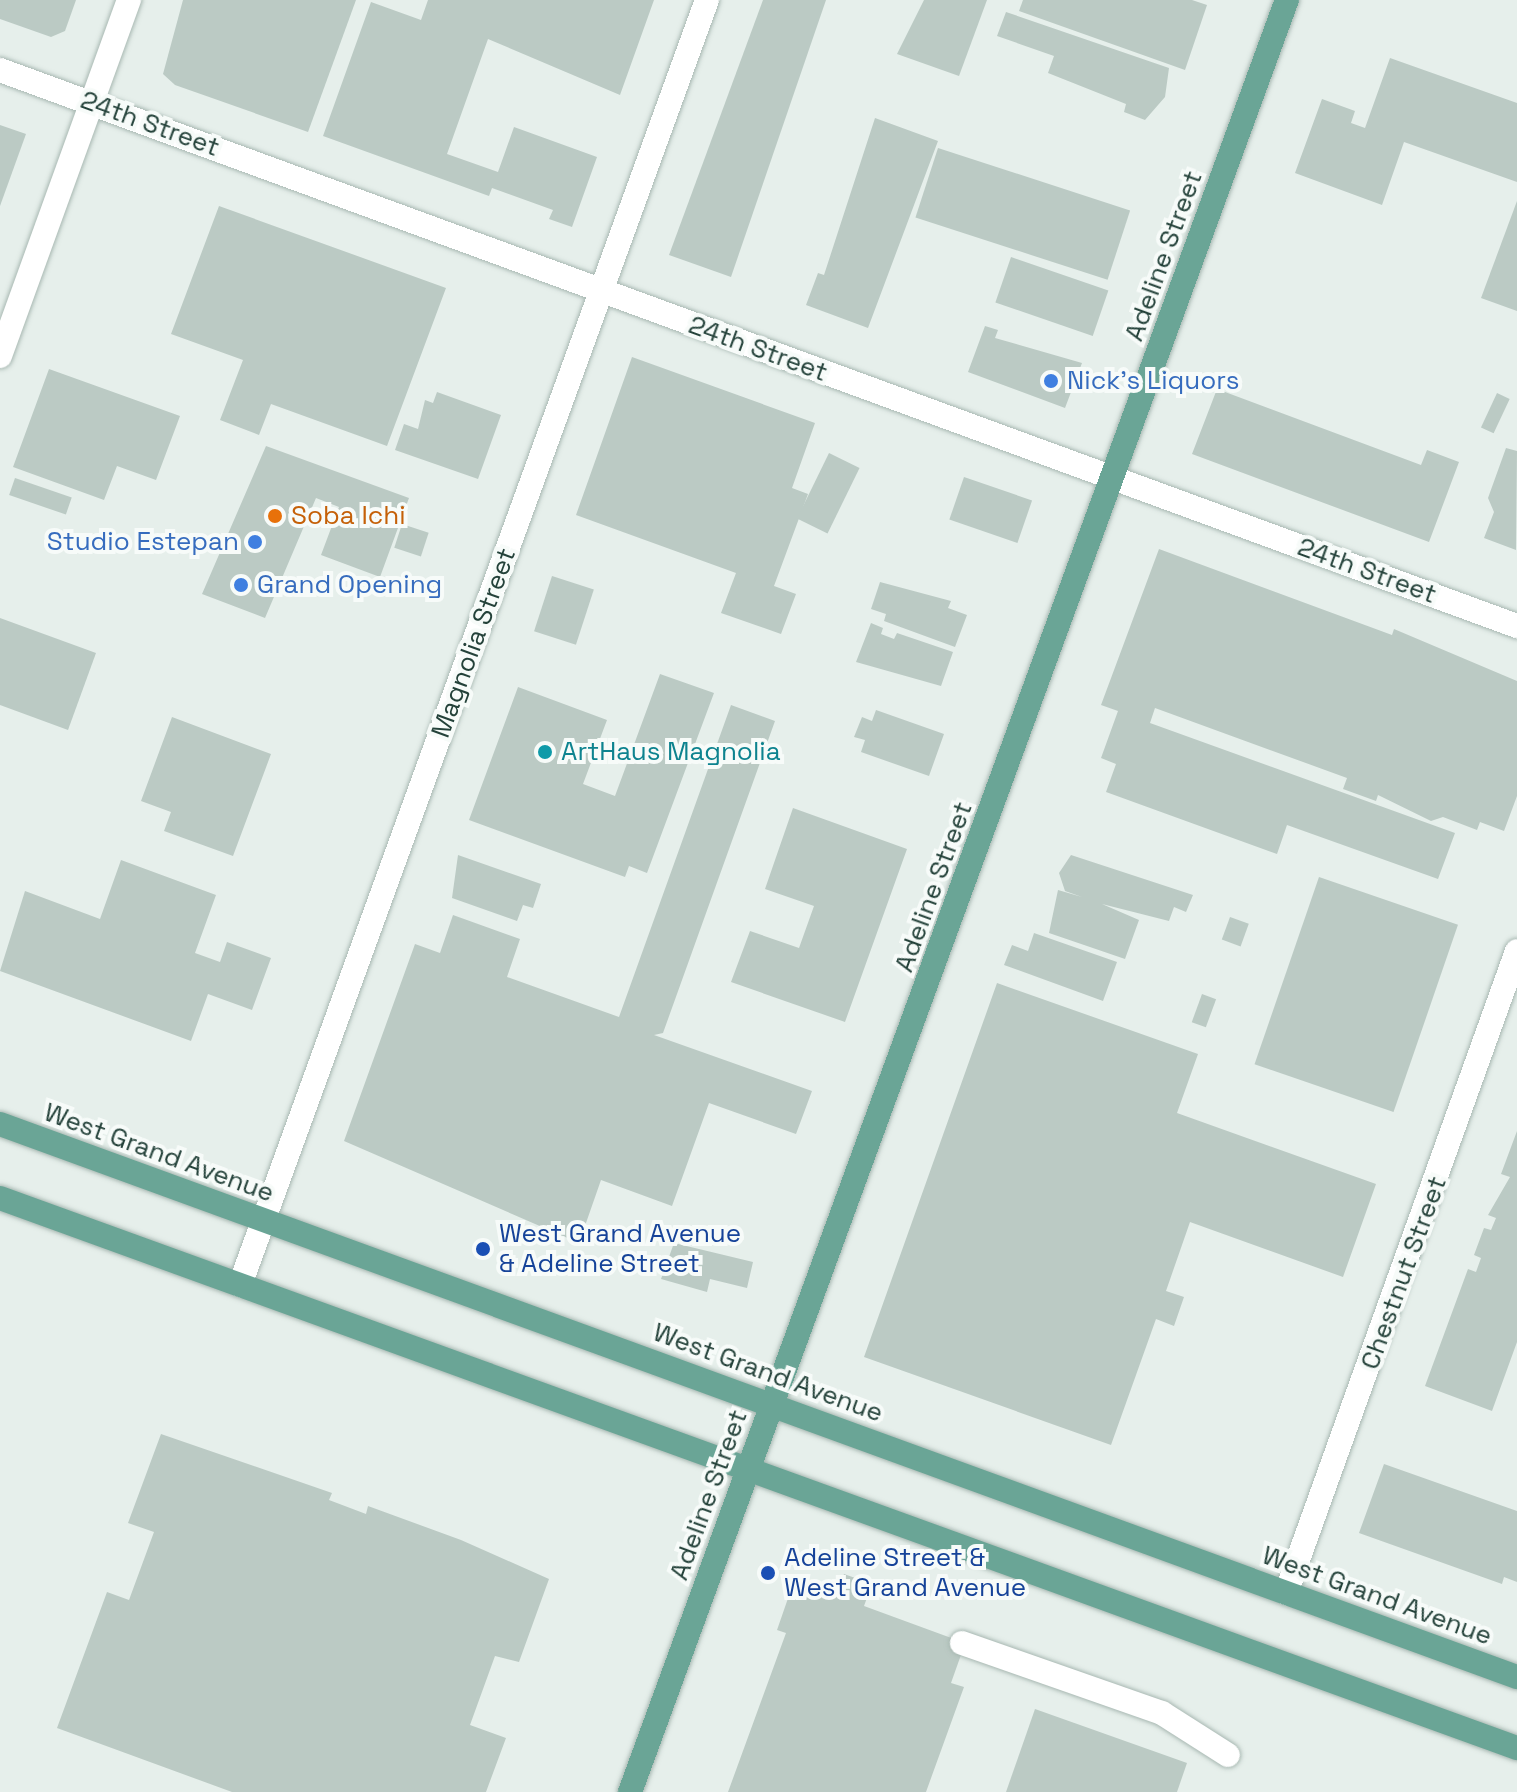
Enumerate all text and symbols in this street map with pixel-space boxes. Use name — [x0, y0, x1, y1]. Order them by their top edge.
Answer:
street label: 24th Street — [76, 85, 224, 163]
street label: Adeline Street — [1119, 167, 1209, 345]
street label: 24th Street — [684, 310, 832, 388]
place label: Nick's Liquors — [1067, 365, 1240, 397]
marker: Nick's Liquors — [1042, 372, 1060, 390]
place label: Soba Ichi — [291, 500, 406, 532]
marker: Soba Ichi — [266, 507, 284, 525]
place label: Studio Estepan — [47, 526, 239, 558]
street label: 24th Street — [1293, 532, 1441, 610]
marker: Studio Estepan — [246, 533, 264, 551]
street label: Magnolia Street — [425, 544, 523, 742]
place label: Grand Opening — [257, 569, 442, 601]
marker: Grand Opening — [232, 576, 250, 594]
place label: ArtHaus Magnolia — [561, 736, 781, 768]
marker: ArtHaus Magnolia — [536, 743, 554, 761]
street label: Adeline Street — [889, 798, 979, 976]
street label: West Grand Avenue — [40, 1097, 278, 1209]
street label: Chestnut Street — [1355, 1172, 1453, 1374]
place label: West Grand Avenue & Adeline Street — [499, 1218, 741, 1280]
marker: West Grand Avenue & Adeline Street — [474, 1240, 492, 1258]
street label: West Grand Avenue — [649, 1317, 887, 1429]
street label: Adeline Street — [664, 1406, 754, 1584]
street label: West Grand Avenue — [1258, 1540, 1496, 1652]
place label: Adeline Street & West Grand Avenue — [784, 1542, 1026, 1604]
marker: Adeline Street & West Grand Avenue — [759, 1564, 777, 1582]

